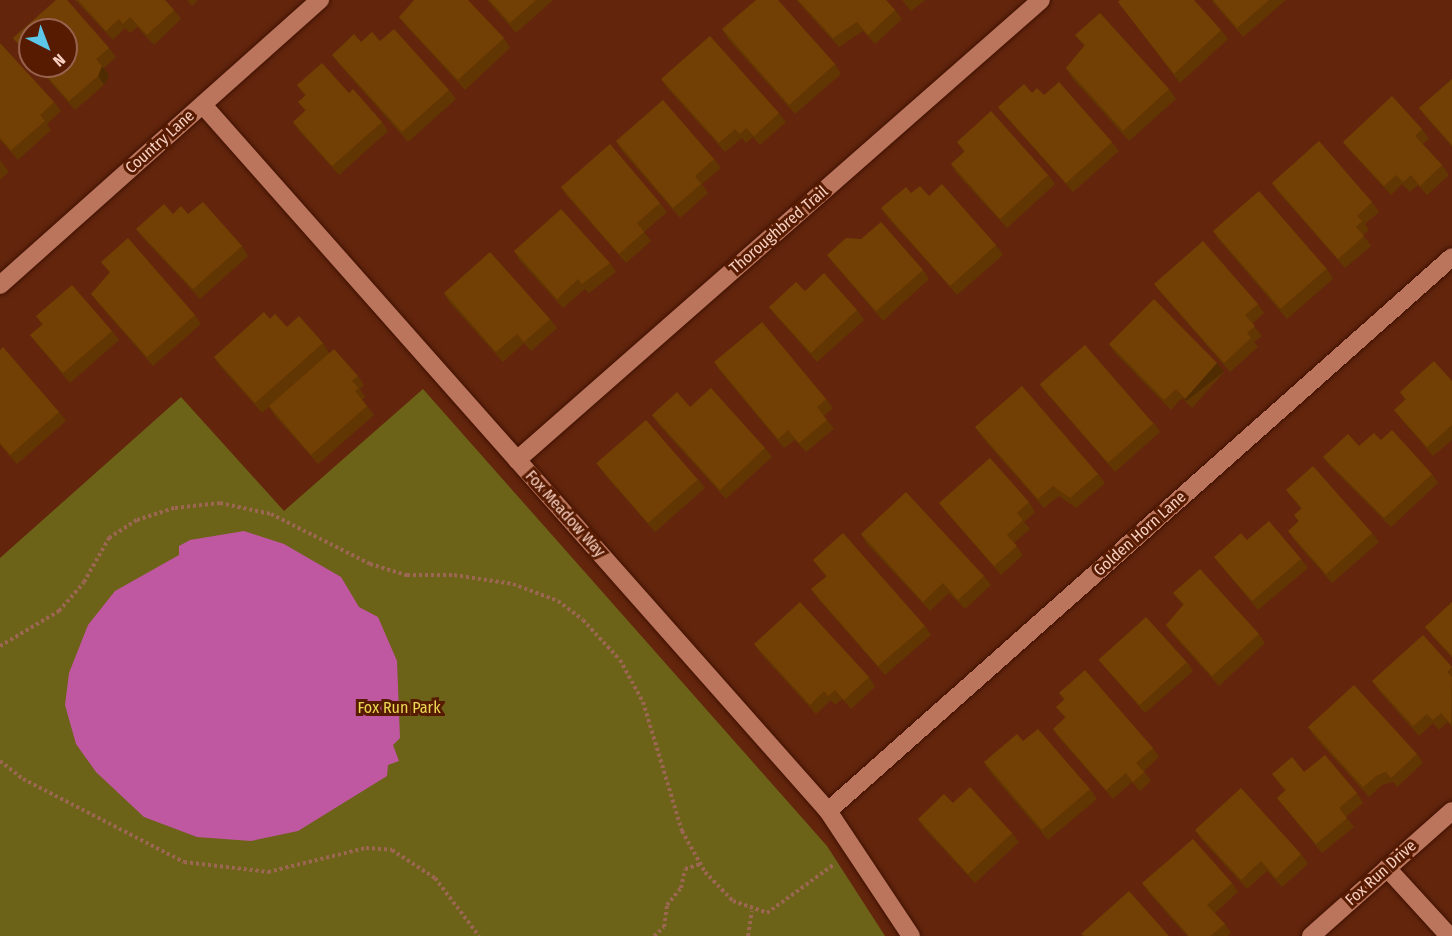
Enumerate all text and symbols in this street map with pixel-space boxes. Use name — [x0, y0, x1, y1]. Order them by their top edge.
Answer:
north arrow — [18, 18, 78, 78]
text: N — [49, 50, 69, 71]
street label: Country Lane — [122, 106, 198, 178]
street label: Thoroughbred Trail — [726, 182, 832, 278]
street label: Fox Meadow Way — [521, 467, 609, 561]
street label: Golden Horn Lane — [1090, 488, 1190, 580]
park label: Fox Run Park — [357, 698, 441, 718]
street label: Fox Run Drive — [1342, 836, 1420, 910]

